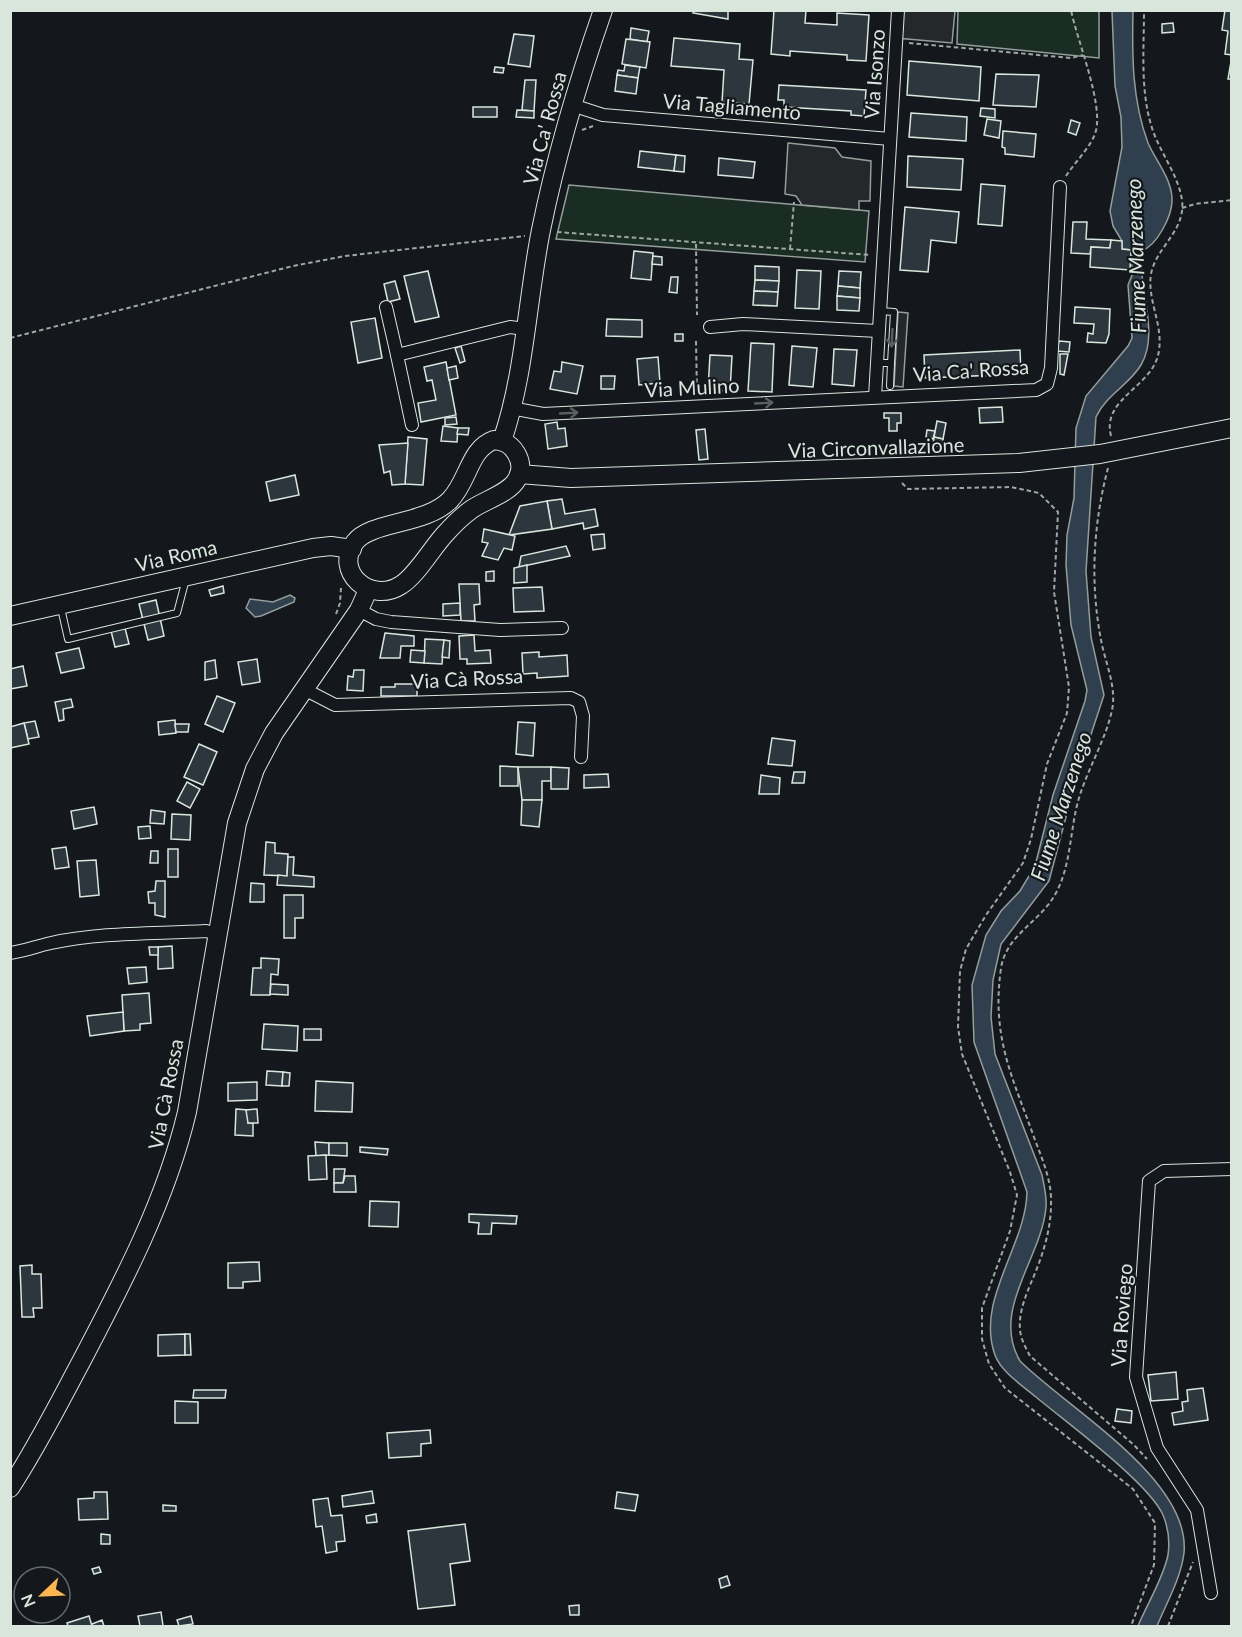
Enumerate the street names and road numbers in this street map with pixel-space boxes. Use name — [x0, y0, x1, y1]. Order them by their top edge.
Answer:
street label: Via Isonzo — [859, 28, 889, 120]
street label: Via Ca' Rossa — [517, 69, 571, 187]
street label: Via Tagliamento — [662, 88, 802, 124]
street label: Via Ca' Rossa — [912, 354, 1030, 386]
street label: Via Mulino — [644, 373, 740, 401]
street label: Via Circonvallazione — [787, 432, 965, 462]
street label: Via Roma — [133, 534, 219, 576]
street label: Via Cà Rossa — [410, 663, 524, 693]
street label: Via Cà Rossa — [143, 1037, 187, 1151]
street label: Via Roviego — [1105, 1262, 1137, 1368]

